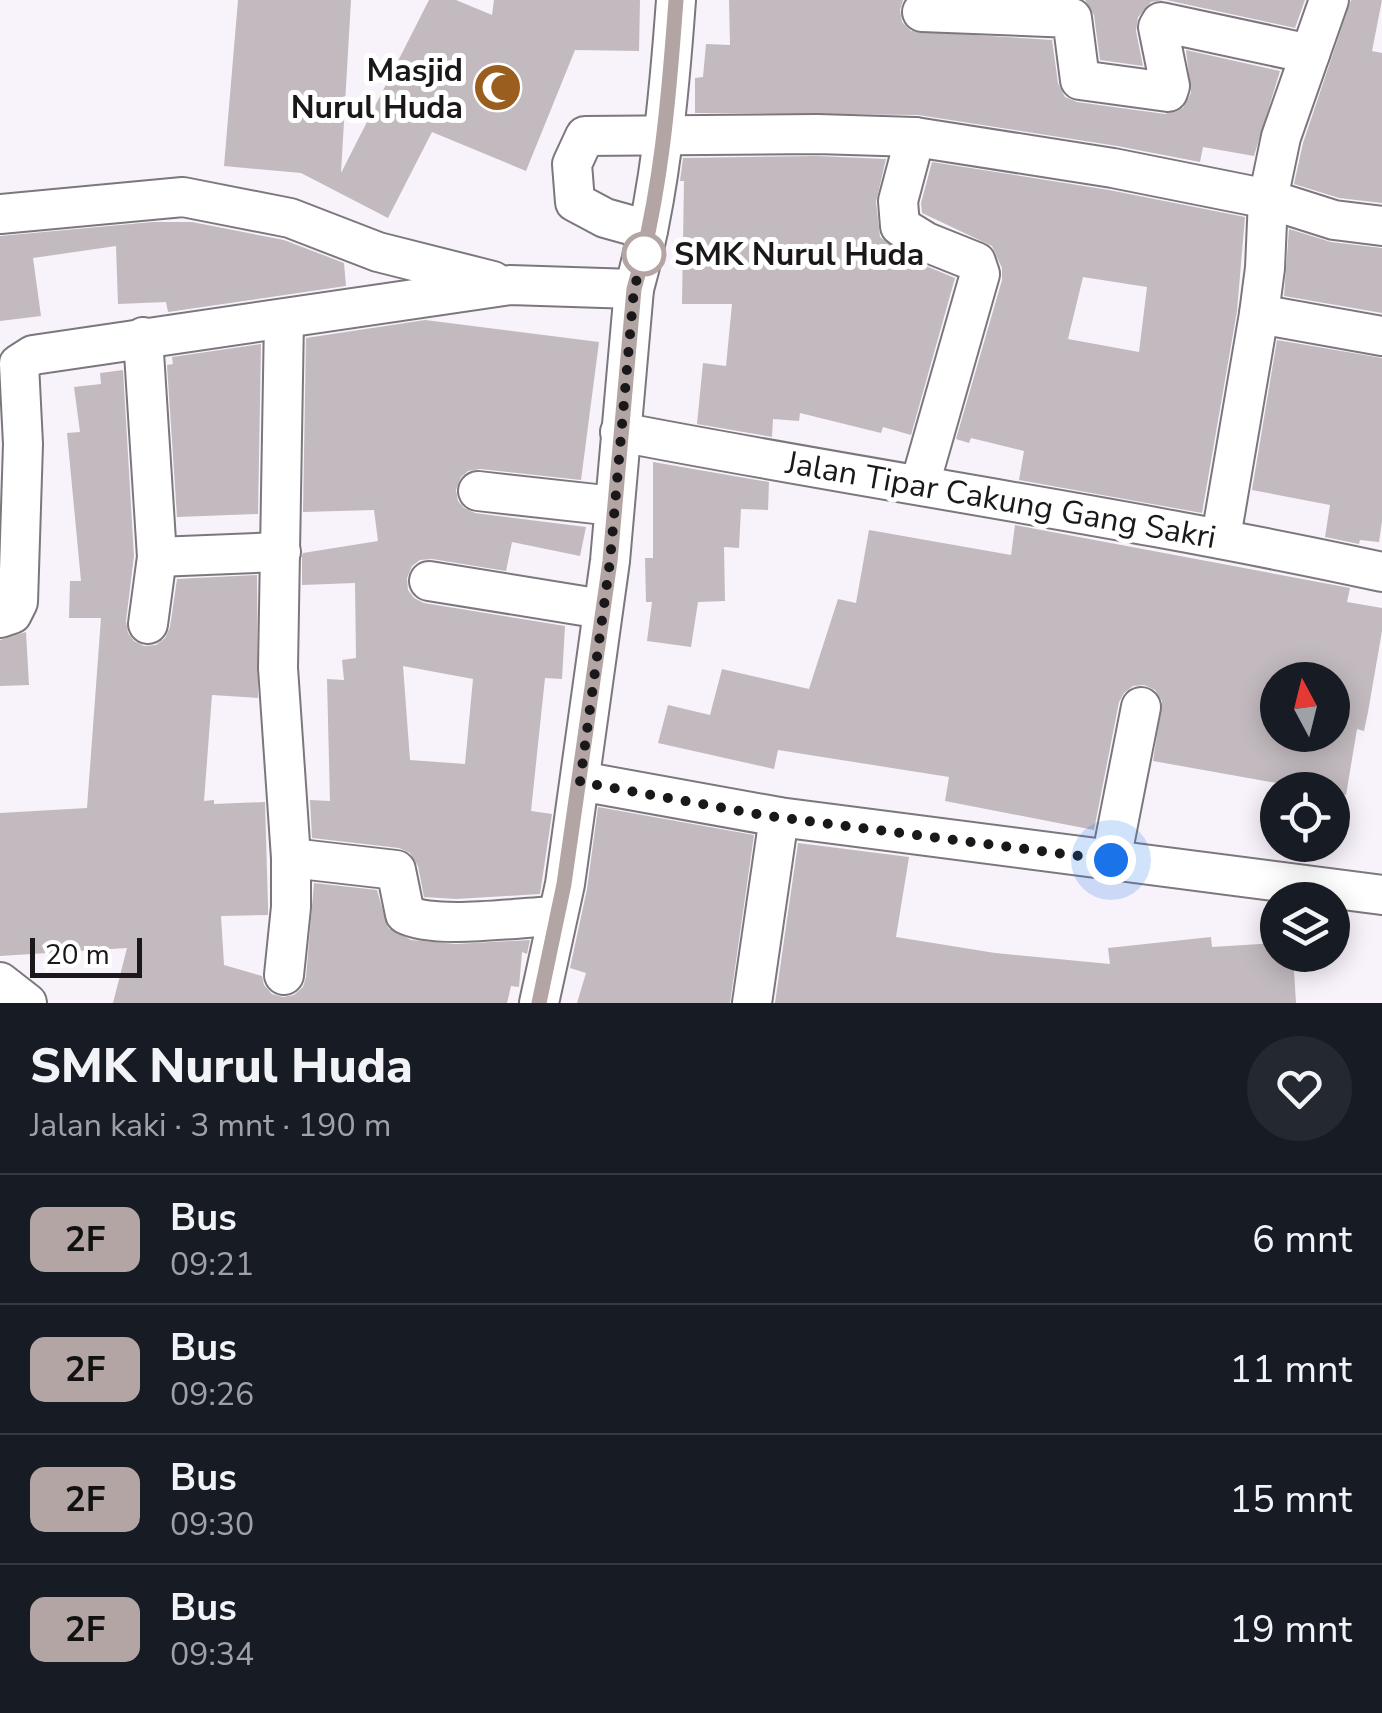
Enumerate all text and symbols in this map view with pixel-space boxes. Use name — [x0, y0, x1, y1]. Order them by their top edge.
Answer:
place label: Masjid Nurul Huda — [291, 49, 463, 129]
mosque icon: Masjid Nurul Huda — [472, 62, 524, 114]
marker: SMK Nurul Huda — [623, 233, 665, 275]
place label: SMK Nurul Huda — [674, 233, 924, 276]
street label: Jalan Tipar Cakung Gang Sakri — [782, 441, 1219, 559]
north arrow — [1260, 662, 1350, 752]
map controls — [1260, 662, 1350, 972]
button: locate — [1260, 772, 1350, 862]
your location — [1086, 835, 1136, 885]
button: layers — [1260, 882, 1350, 972]
scale bar — [30, 933, 142, 978]
text: 20 m — [45, 936, 110, 974]
text: SMK Nurul Huda — [30, 1033, 413, 1099]
button: heart — [1247, 1036, 1352, 1141]
text: Jalan kaki · 3 mnt · 190 m — [30, 1104, 391, 1147]
text: Bus — [170, 1192, 237, 1243]
text: 6 mnt — [1252, 1214, 1352, 1265]
text: 2F — [65, 1216, 105, 1263]
text: 09:21 — [170, 1243, 254, 1286]
text: Bus — [170, 1322, 237, 1373]
text: 11 mnt — [1229, 1344, 1352, 1395]
text: 2F — [65, 1346, 105, 1393]
text: 09:26 — [170, 1373, 254, 1416]
text: Bus — [170, 1452, 237, 1503]
text: 15 mnt — [1229, 1474, 1352, 1525]
text: 2F — [65, 1476, 105, 1523]
text: 09:30 — [170, 1503, 254, 1546]
text: Bus — [170, 1582, 237, 1633]
text: 19 mnt — [1229, 1604, 1352, 1655]
text: 2F — [65, 1606, 105, 1653]
text: 09:34 — [170, 1633, 254, 1676]

